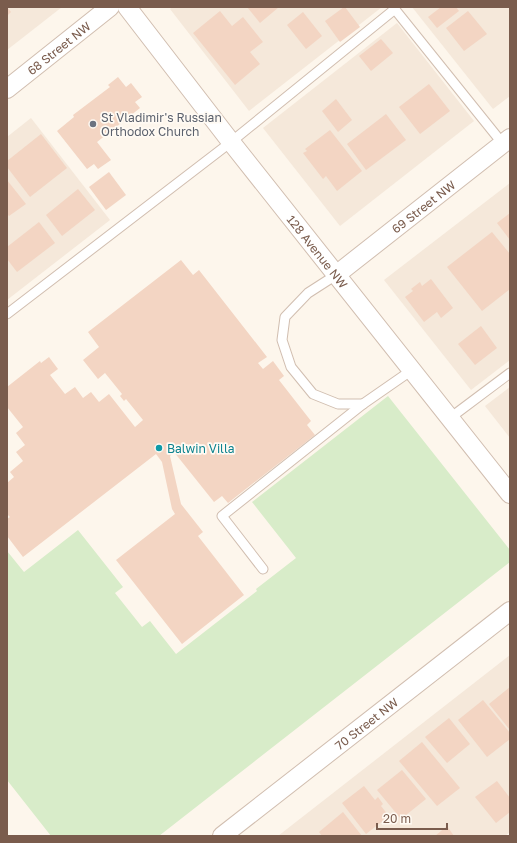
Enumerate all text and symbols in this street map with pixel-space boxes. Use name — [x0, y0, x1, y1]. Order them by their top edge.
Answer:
street label: 68 Street NW — [24, 18, 94, 78]
place label: St Vladimir's Russian Orthodox Church — [101, 110, 222, 139]
marker: St Vladimir's Russian Orthodox Church — [88, 119, 98, 129]
street label: 69 Street NW — [388, 176, 458, 236]
street label: 128 Avenue NW — [284, 212, 352, 291]
place label: Balwin Villa — [167, 441, 235, 456]
marker: Balwin Villa — [154, 443, 164, 453]
street label: 70 Street NW — [332, 694, 401, 753]
scale bar — [377, 805, 447, 831]
text: 20 m — [383, 811, 411, 826]

